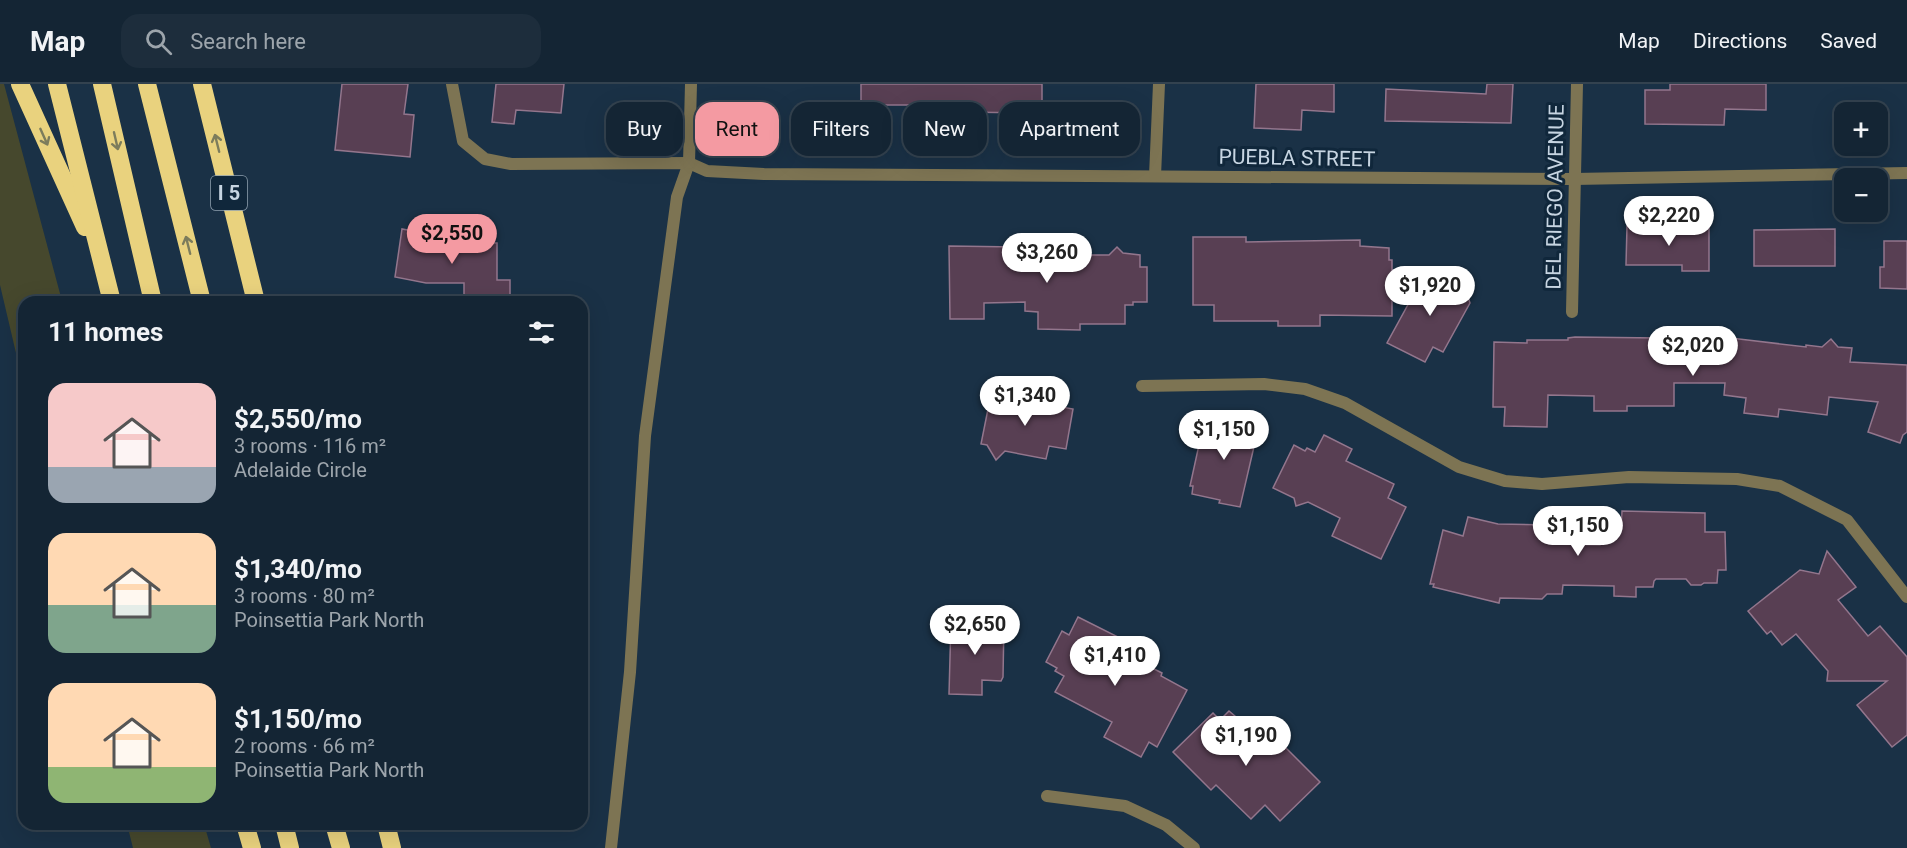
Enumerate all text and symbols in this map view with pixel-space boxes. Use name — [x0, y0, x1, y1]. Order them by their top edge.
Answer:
search box — [121, 14, 541, 68]
text: Map — [30, 25, 85, 58]
icon: search — [142, 25, 175, 58]
text: Search here — [190, 29, 306, 54]
text: Map — [1618, 29, 1660, 53]
text: Directions — [1693, 29, 1787, 53]
text: Saved — [1820, 29, 1877, 53]
chip: Buy — [606, 102, 683, 156]
chip: Rent — [695, 102, 779, 156]
chip: Filters — [791, 102, 891, 156]
chip: New — [903, 102, 987, 156]
chip: Apartment — [999, 102, 1140, 156]
map controls — [1834, 102, 1888, 222]
button: + — [1834, 102, 1888, 156]
street label: DEL RIEGO AVENUE — [1541, 104, 1569, 290]
one-way arrow — [39, 128, 50, 146]
one-way arrow — [110, 131, 122, 150]
one-way arrow — [210, 134, 222, 153]
street label: PUEBLA STREET — [1218, 145, 1376, 171]
button: − — [1834, 168, 1888, 222]
road number: I 5 — [211, 176, 247, 210]
pin: $2,220 — [1620, 196, 1718, 247]
text: $2,220 — [1638, 203, 1700, 227]
pin: $2,550 — [403, 214, 501, 265]
text: $2,550 — [421, 221, 483, 245]
pin: $3,260 — [998, 233, 1096, 284]
one-way arrow — [181, 236, 193, 255]
text: $3,260 — [1016, 240, 1078, 264]
pin: $1,920 — [1381, 266, 1479, 317]
text: $1,920 — [1399, 273, 1461, 297]
icon: filters — [525, 316, 558, 349]
text: 11 homes — [48, 317, 163, 347]
pin: $2,020 — [1644, 326, 1742, 377]
text: $2,020 — [1662, 333, 1724, 357]
pin: $1,340 — [976, 376, 1074, 427]
text: $1,340 — [994, 383, 1056, 407]
text: $2,550/mo — [234, 404, 362, 434]
icon: home — [96, 407, 168, 479]
pin: $1,150 — [1175, 410, 1273, 461]
text: $1,150 — [1193, 417, 1255, 441]
text: 3 rooms · 116 m² — [234, 434, 386, 458]
text: Adelaide Circle — [234, 458, 367, 482]
pin: $1,150 — [1529, 506, 1627, 557]
text: $1,150 — [1547, 513, 1609, 537]
text: $1,340/mo — [234, 554, 362, 584]
icon: home — [96, 557, 168, 629]
text: 3 rooms · 80 m² — [234, 584, 375, 608]
pin: $2,650 — [926, 605, 1024, 656]
text: Poinsettia Park North — [234, 608, 424, 632]
text: $2,650 — [944, 612, 1006, 636]
pin: $1,410 — [1066, 636, 1164, 687]
text: $1,410 — [1084, 643, 1146, 667]
text: $1,150/mo — [234, 704, 362, 734]
icon: home — [96, 707, 168, 779]
pin: $1,190 — [1197, 716, 1295, 767]
text: $1,190 — [1215, 723, 1277, 747]
text: 2 rooms · 66 m² — [234, 734, 375, 758]
text: Poinsettia Park North — [234, 758, 424, 782]

